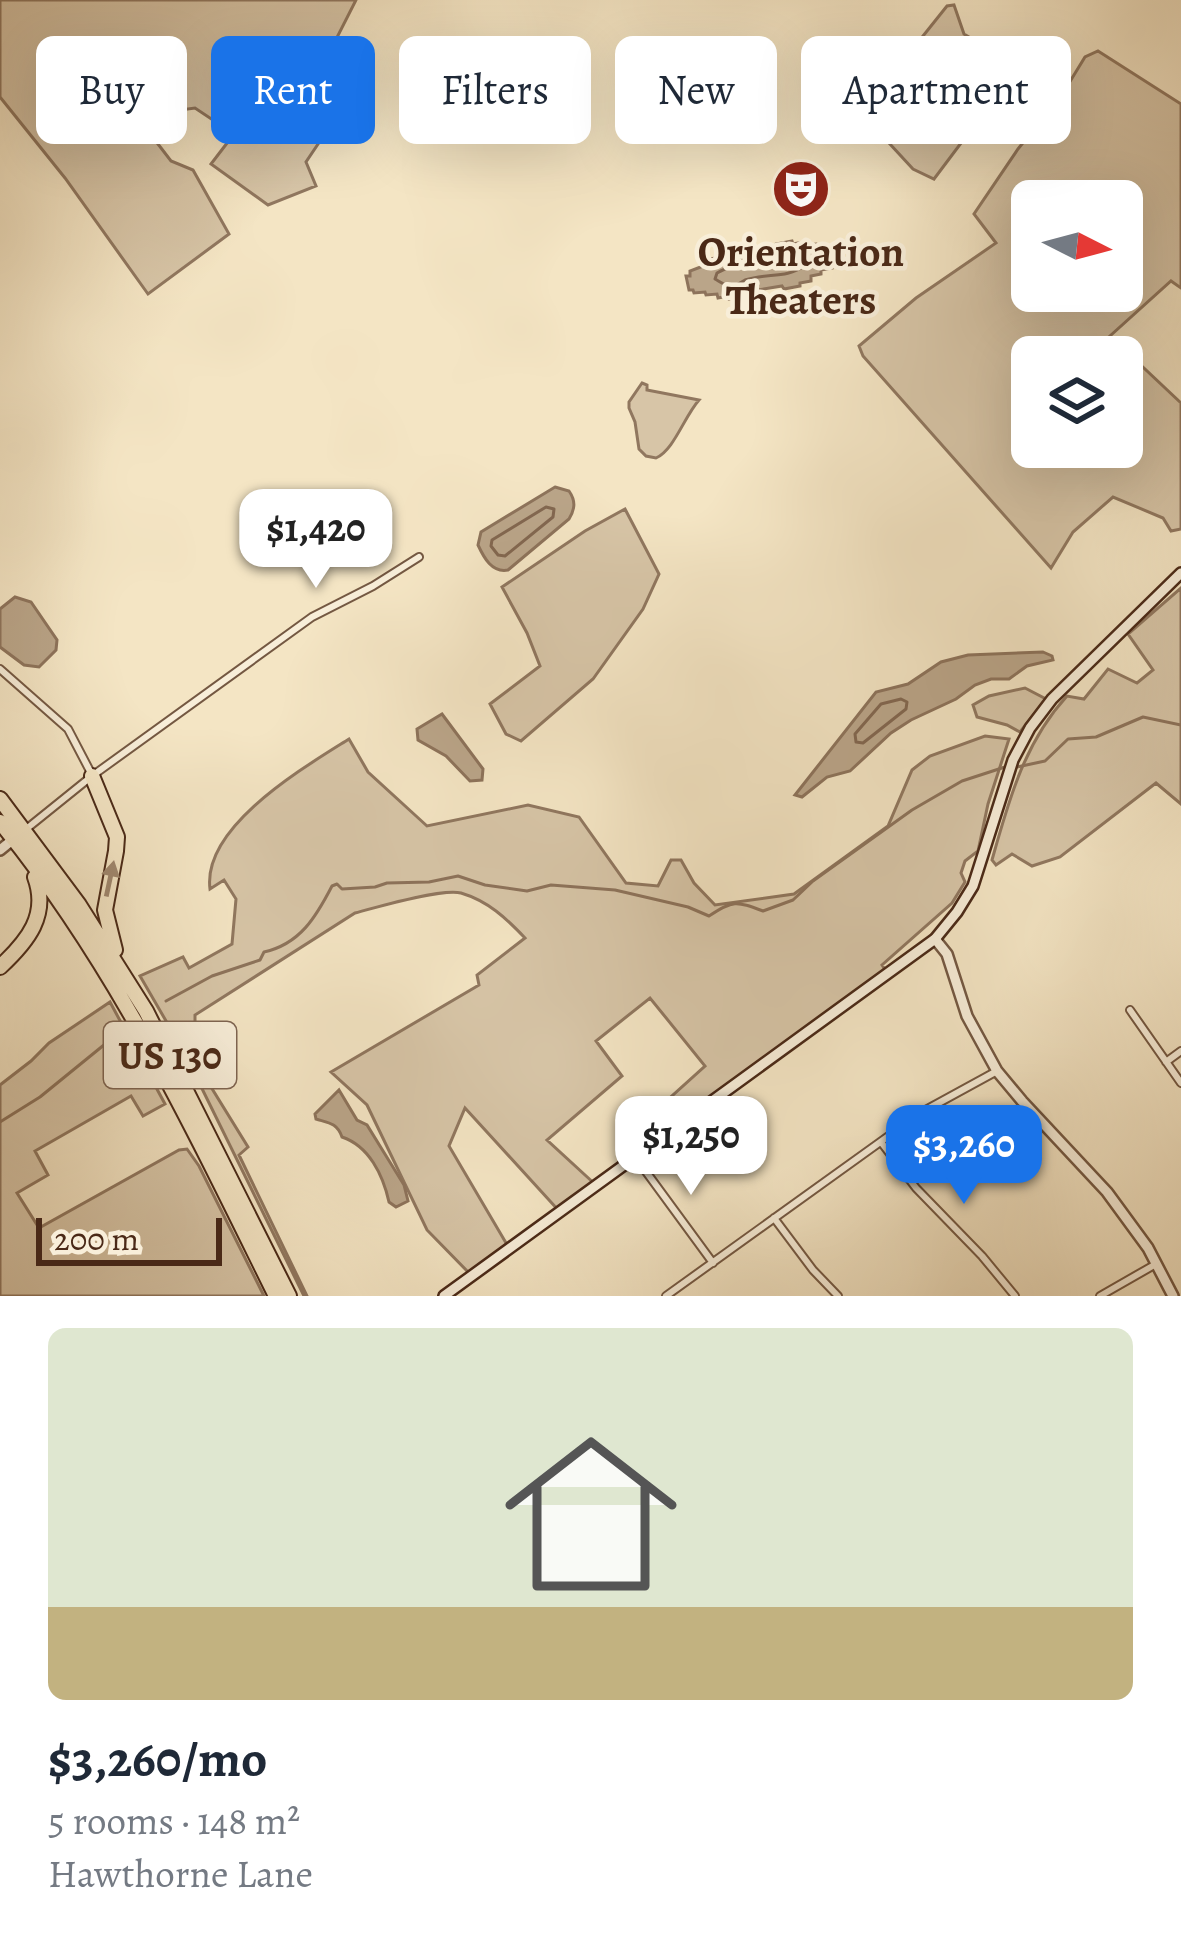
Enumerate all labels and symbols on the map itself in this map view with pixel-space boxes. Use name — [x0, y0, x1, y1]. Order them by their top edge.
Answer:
theatre icon: Orientation Theaters — [770, 158, 832, 220]
north arrow — [1011, 180, 1143, 312]
place label: Orientation Theaters — [698, 223, 904, 328]
pin: $1,420 — [218, 489, 414, 591]
one-way arrow — [102, 860, 121, 898]
road number: US 130 — [104, 1022, 236, 1088]
pin: $1,250 — [593, 1096, 789, 1198]
pin: $3,260 — [866, 1105, 1062, 1207]
scale bar — [36, 1212, 222, 1265]

